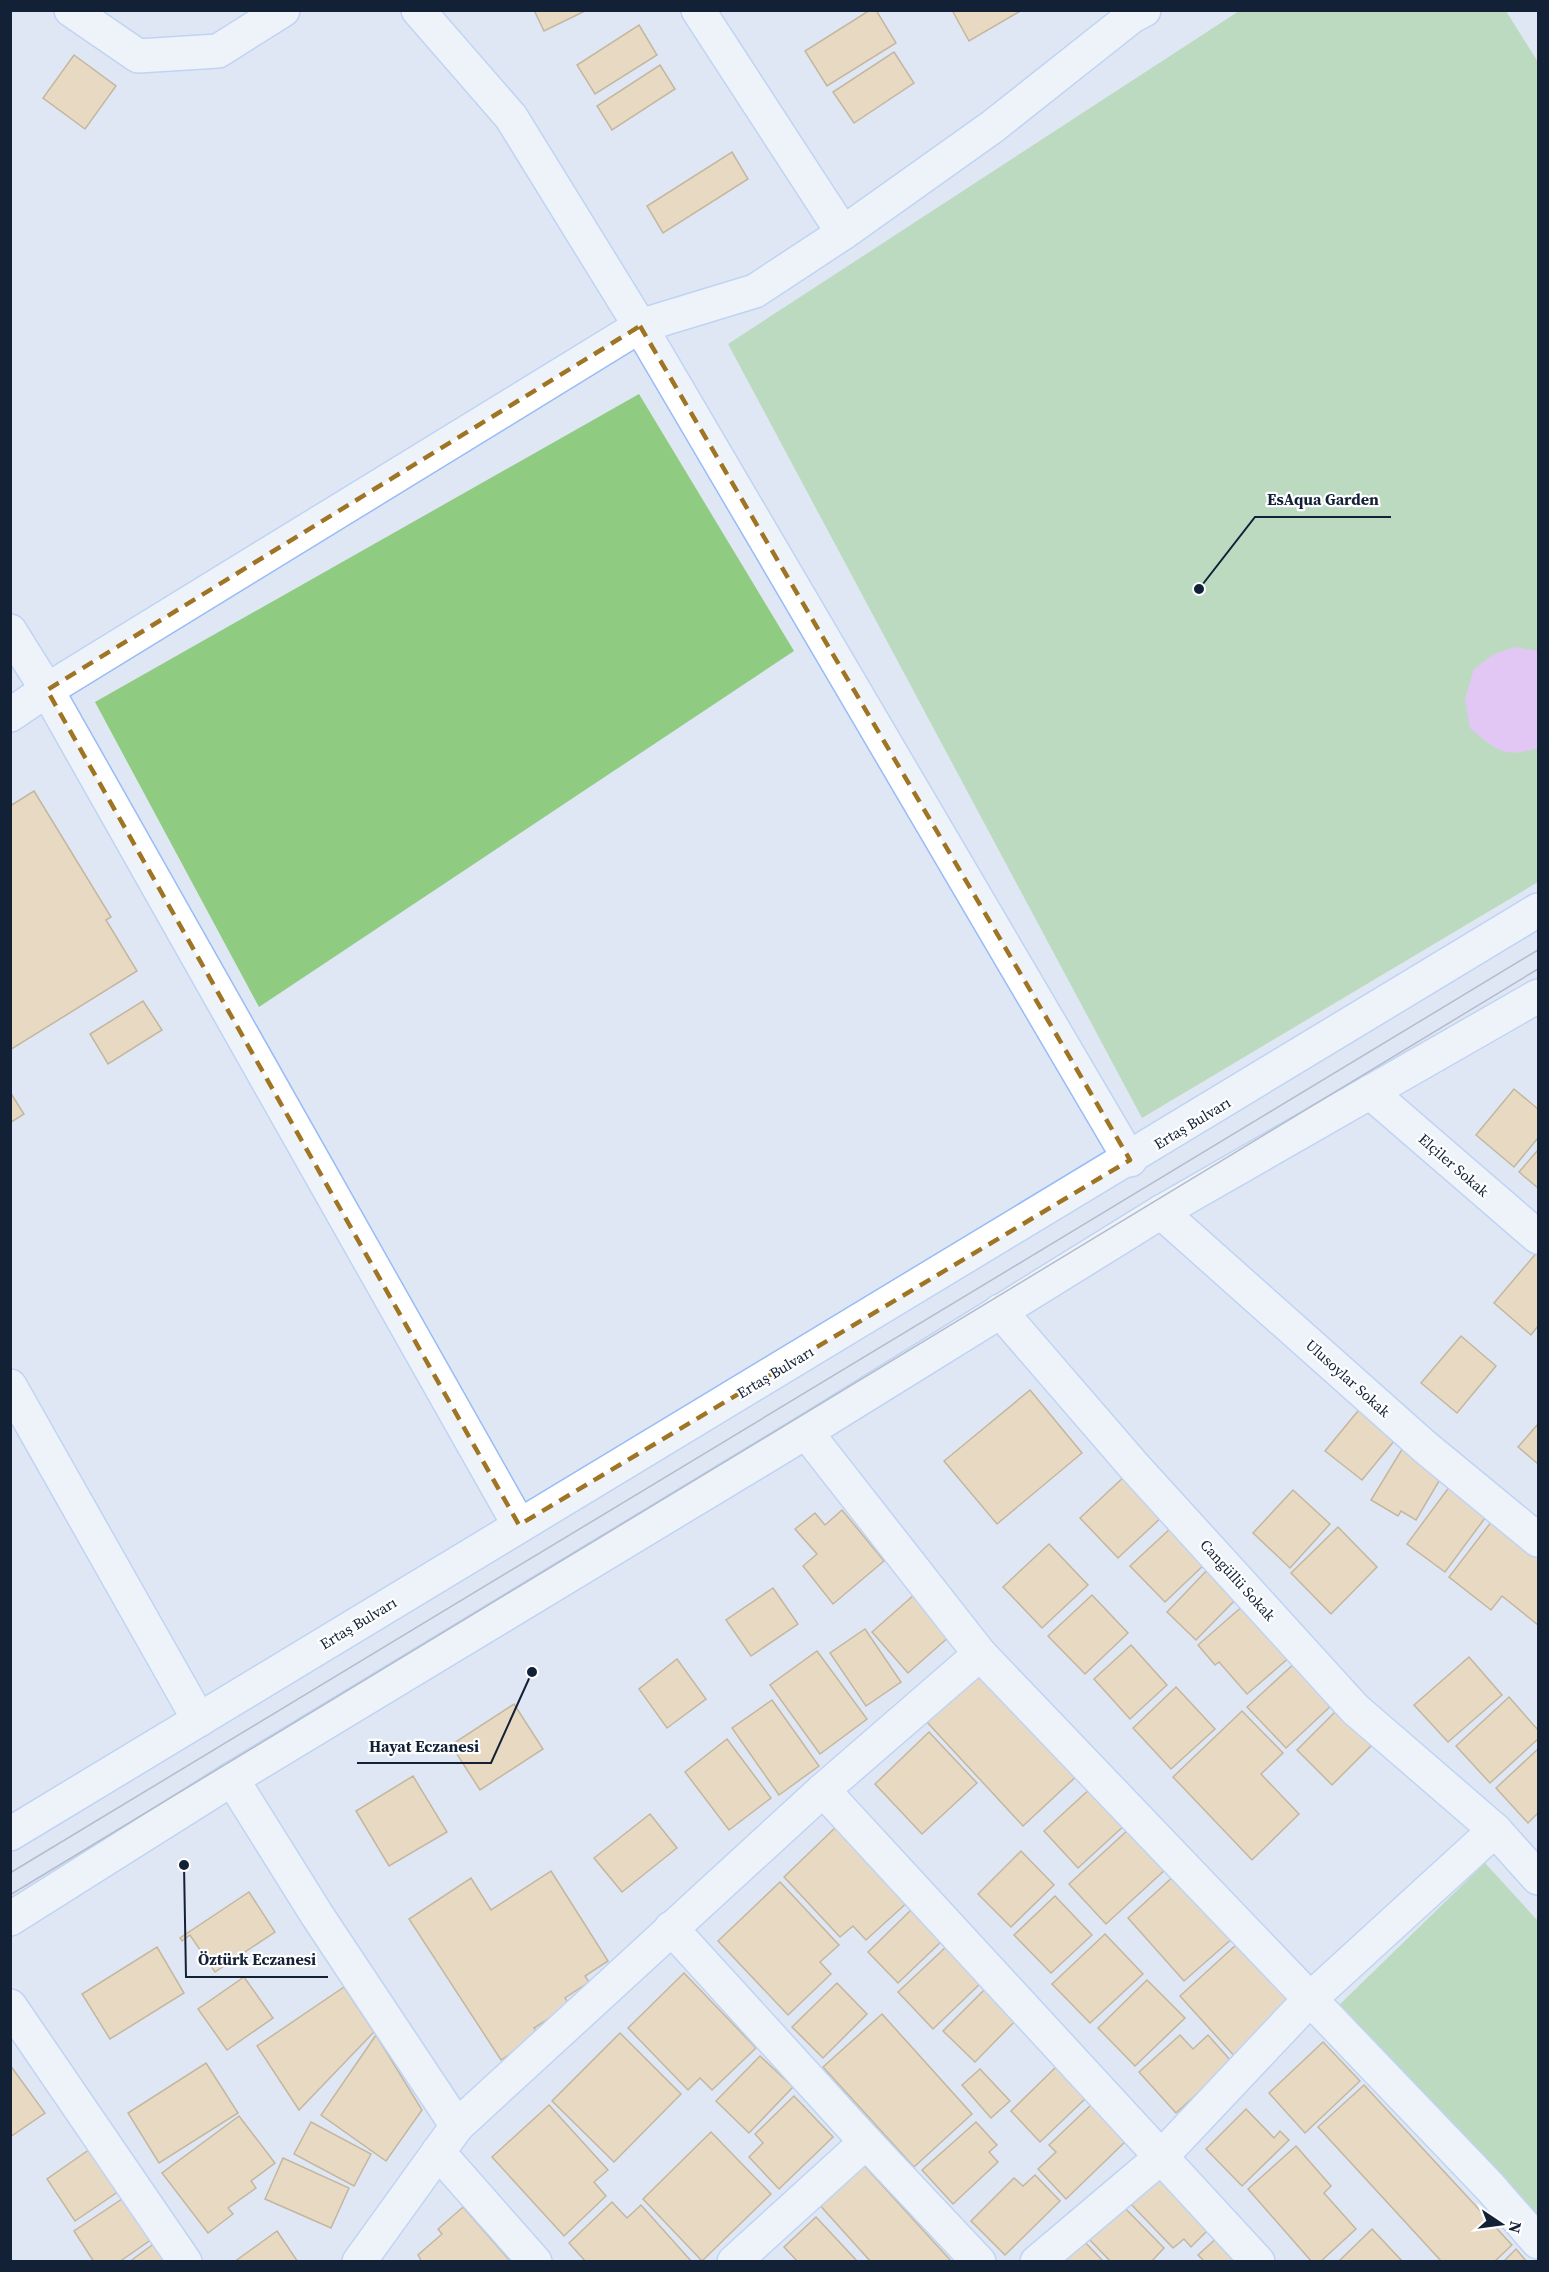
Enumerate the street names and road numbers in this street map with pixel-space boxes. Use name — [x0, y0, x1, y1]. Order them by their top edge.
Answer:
street label: Ertaş Bulvarı — [1150, 1092, 1234, 1154]
street label: Elçiler Sokak — [1414, 1129, 1494, 1202]
street label: Ulusoylar Sokak — [1301, 1334, 1396, 1422]
street label: Ertaş Bulvarı — [733, 1341, 817, 1403]
street label: Cangüllü Sokak — [1196, 1535, 1281, 1626]
street label: Ertaş Bulvarı — [316, 1592, 400, 1654]

